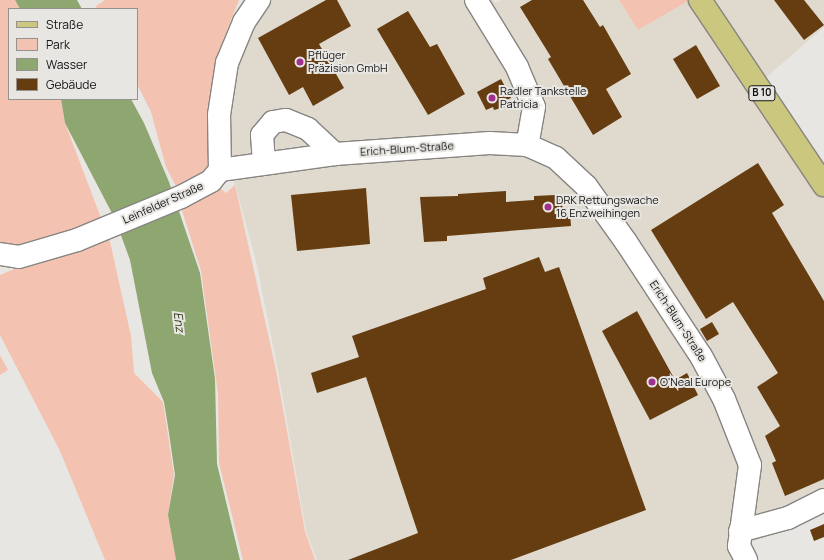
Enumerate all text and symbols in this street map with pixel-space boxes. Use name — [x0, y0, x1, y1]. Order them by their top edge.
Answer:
legend — [8, 8, 138, 100]
text: Straße — [46, 16, 83, 33]
text: Park — [46, 36, 70, 53]
place label: Pflüger Präzision GmbH — [308, 49, 388, 75]
text: Wasser — [46, 56, 87, 73]
marker: Pflüger Präzision GmbH — [295, 57, 305, 67]
text: Gebäude — [46, 76, 97, 93]
place label: Radler Tankstelle Patricia — [500, 85, 586, 111]
road number: B 10 — [748, 85, 776, 101]
marker: Radler Tankstelle Patricia — [487, 93, 497, 103]
street label: Erich-Blum-Straße — [360, 139, 454, 159]
street label: Leinfelder Straße — [121, 179, 205, 227]
place label: DRK Rettungswache 16 Enzweihingen — [556, 194, 659, 220]
marker: DRK Rettungswache 16 Enzweihingen — [543, 202, 553, 212]
street label: Erich-Blum-Straße — [647, 278, 709, 364]
water label: Enz — [171, 311, 187, 333]
place label: O'Neal Europe — [660, 375, 731, 389]
marker: O'Neal Europe — [647, 377, 657, 387]

